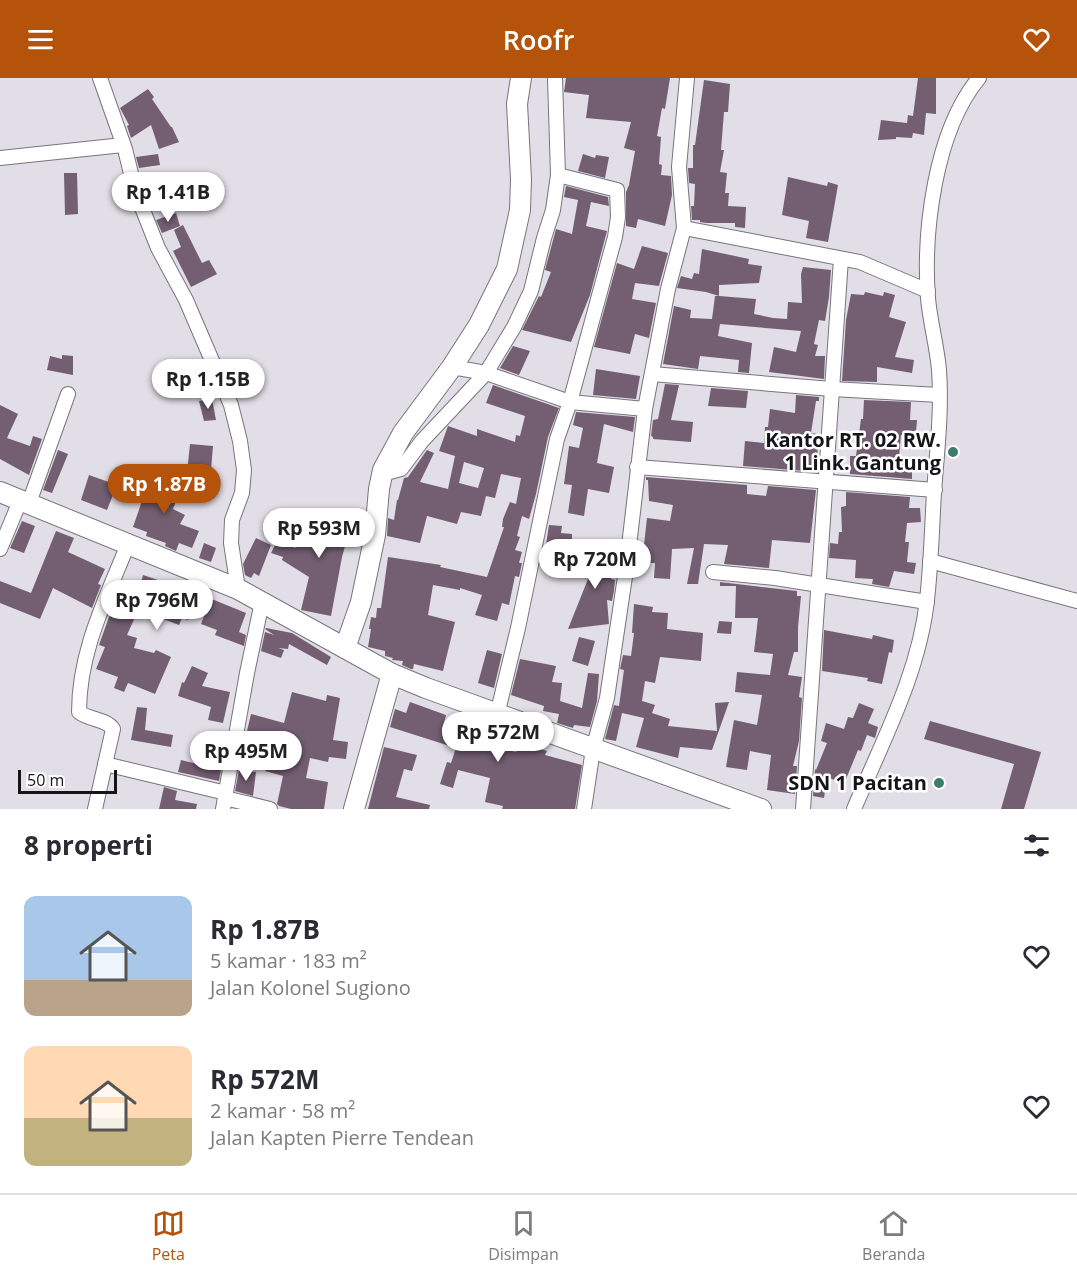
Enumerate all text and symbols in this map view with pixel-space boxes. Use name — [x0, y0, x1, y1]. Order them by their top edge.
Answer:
text: Roofr — [503, 21, 574, 58]
icon: menu — [24, 23, 57, 56]
icon: heart — [1020, 23, 1053, 56]
pin: Rp 1.41B — [106, 172, 230, 223]
text: Rp 1.41B — [126, 178, 210, 205]
pin: Rp 1.15B — [146, 359, 270, 410]
text: Rp 1.15B — [166, 365, 250, 392]
place label: Kantor RT. 02 RW. 1 Link. Gantung — [765, 426, 942, 476]
marker: Kantor RT. 02 RW. 1 Link. Gantung — [946, 445, 960, 459]
pin: Rp 1.87B — [102, 464, 226, 515]
text: Rp 1.87B — [122, 470, 206, 497]
pin: Rp 593M — [264, 508, 374, 559]
text: Rp 593M — [277, 514, 361, 541]
pin: Rp 720M — [540, 539, 650, 590]
text: Rp 720M — [553, 545, 637, 572]
pin: Rp 796M — [102, 580, 212, 631]
text: Rp 796M — [115, 586, 199, 613]
pin: Rp 572M — [443, 712, 553, 763]
text: Rp 572M — [456, 718, 540, 745]
pin: Rp 495M — [191, 731, 301, 782]
text: Rp 495M — [204, 737, 288, 764]
scale bar — [18, 767, 117, 794]
text: 50 m — [27, 769, 64, 791]
place label: SDN 1 Pacitan — [788, 769, 927, 796]
marker: SDN 1 Pacitan — [932, 776, 946, 790]
text: 8 properti — [24, 827, 153, 863]
icon: filters — [1020, 829, 1053, 862]
text: Rp 1.87B — [210, 911, 320, 947]
icon: home — [72, 920, 144, 992]
icon: heart — [1020, 940, 1053, 973]
text: 5 kamar · 183 m² — [210, 947, 367, 974]
text: Jalan Kolonel Sugiono — [210, 974, 411, 1001]
text: Rp 572M — [210, 1061, 319, 1097]
icon: home — [72, 1070, 144, 1142]
icon: heart — [1020, 1090, 1053, 1123]
text: 2 kamar · 58 m² — [210, 1097, 355, 1124]
text: Jalan Kapten Pierre Tendean — [210, 1124, 474, 1151]
tab: Peta — [152, 1207, 185, 1265]
tab: Disimpan — [488, 1207, 559, 1265]
tab: Beranda — [862, 1207, 925, 1265]

